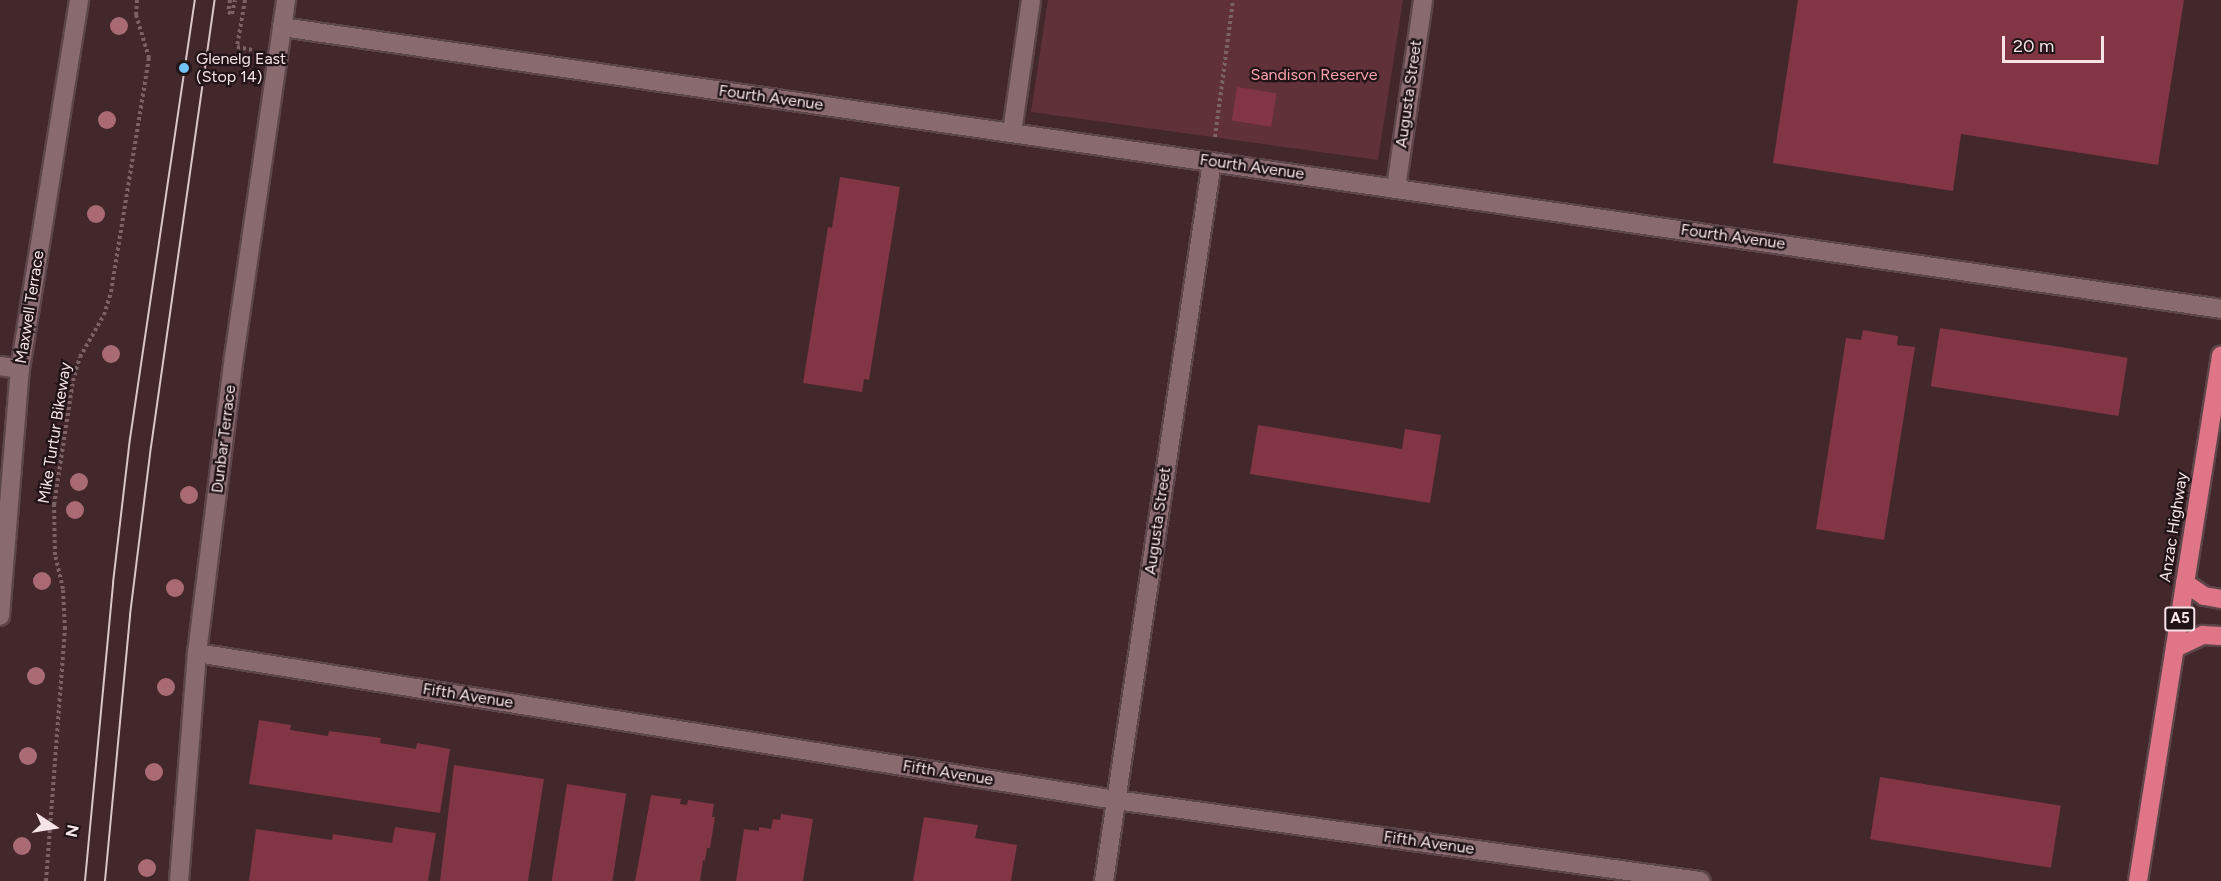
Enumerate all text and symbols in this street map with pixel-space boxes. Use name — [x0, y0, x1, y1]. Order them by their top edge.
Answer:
scale bar — [2005, 24, 2107, 62]
text: 20 m — [2013, 35, 2054, 57]
street label: Augusta Street — [1392, 39, 1426, 149]
place label: Glenelg East (Stop 14) — [196, 49, 286, 87]
marker: Glenelg East (Stop 14) — [177, 61, 191, 75]
park label: Sandison Reserve — [1251, 65, 1377, 85]
street label: Fourth Avenue — [718, 81, 824, 115]
street label: Fourth Avenue — [1199, 150, 1305, 184]
street label: Fourth Avenue — [1680, 220, 1786, 254]
street label: Maxwell Terrace — [12, 249, 48, 365]
street label: Mike Turtur Bikeway — [34, 361, 76, 505]
street label: Dunbar Terrace — [208, 384, 240, 494]
street label: Augusta Street — [1141, 466, 1175, 576]
street label: Anzac Highway — [2156, 471, 2192, 583]
road number: A5 — [2164, 607, 2196, 631]
street label: Fifth Avenue — [421, 679, 515, 713]
street label: Fifth Avenue — [901, 756, 995, 790]
north arrow — [24, 797, 84, 857]
text: N — [62, 823, 83, 839]
street label: Fifth Avenue — [1382, 827, 1476, 859]

